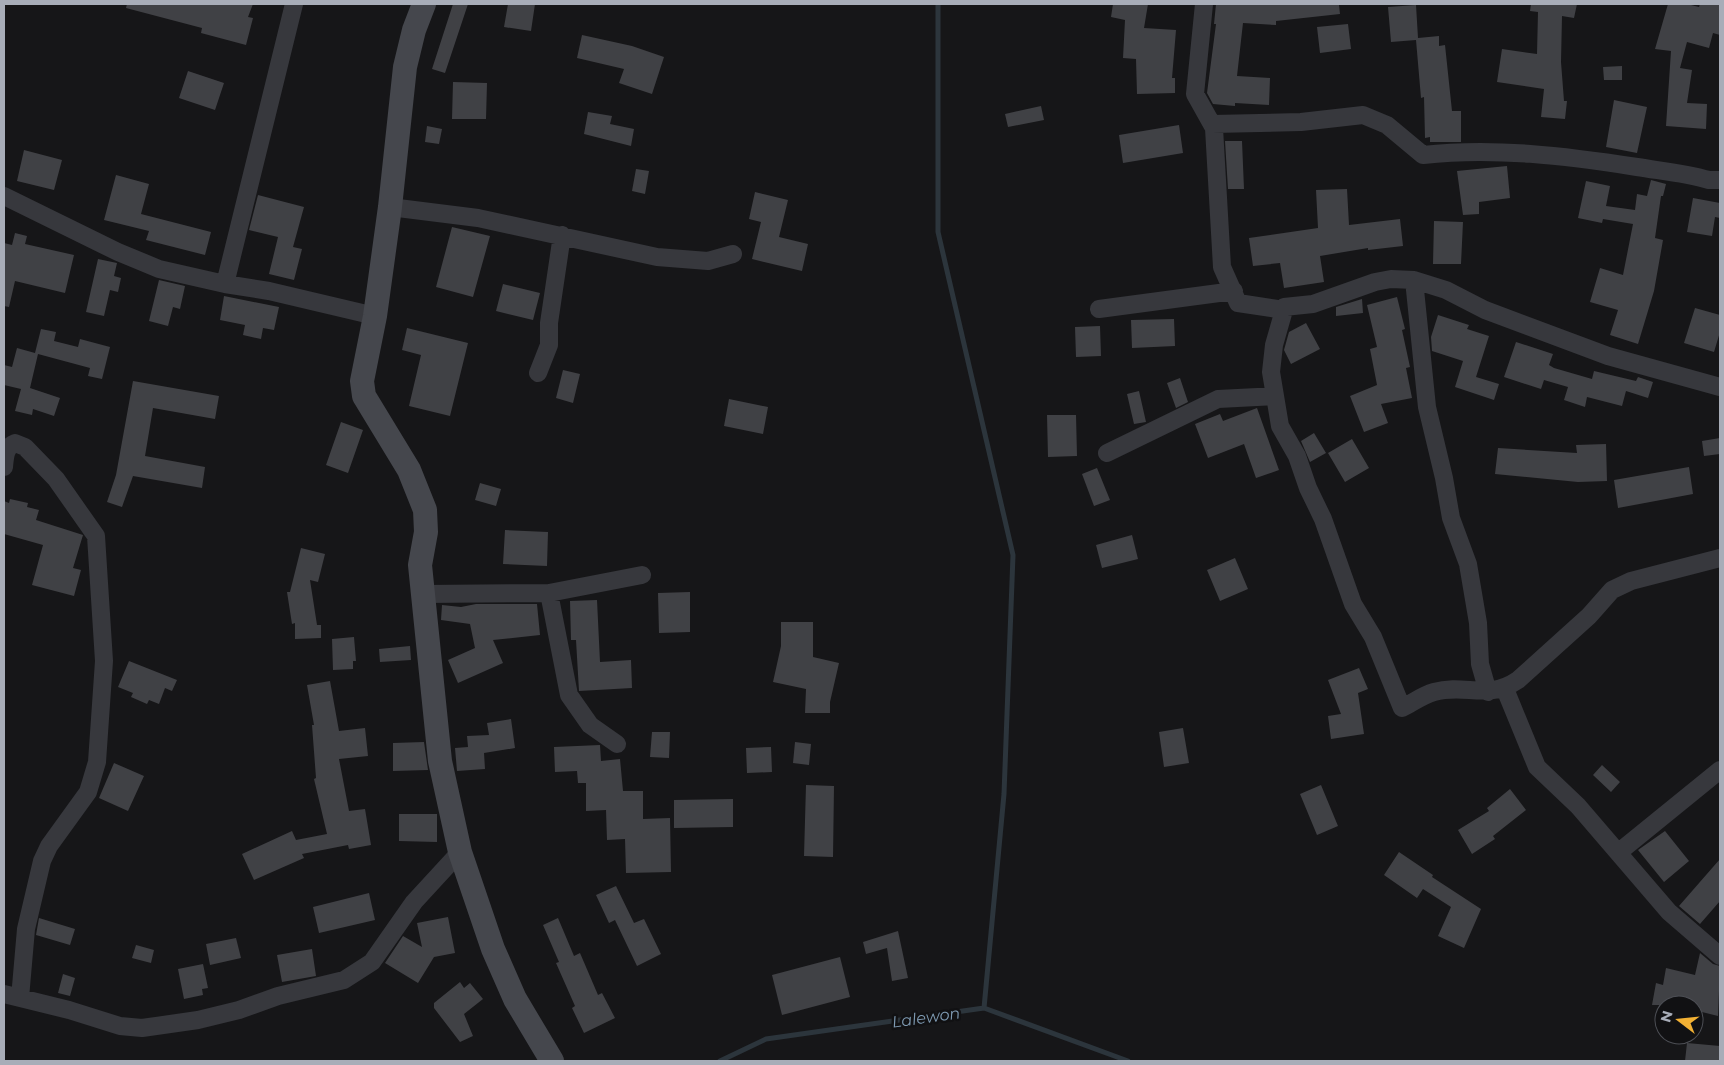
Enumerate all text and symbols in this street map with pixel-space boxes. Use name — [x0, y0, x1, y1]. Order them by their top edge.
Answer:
north arrow — [1654, 995, 1704, 1045]
water label: Lalewon — [891, 1003, 961, 1032]
text: N — [1656, 1008, 1677, 1024]

